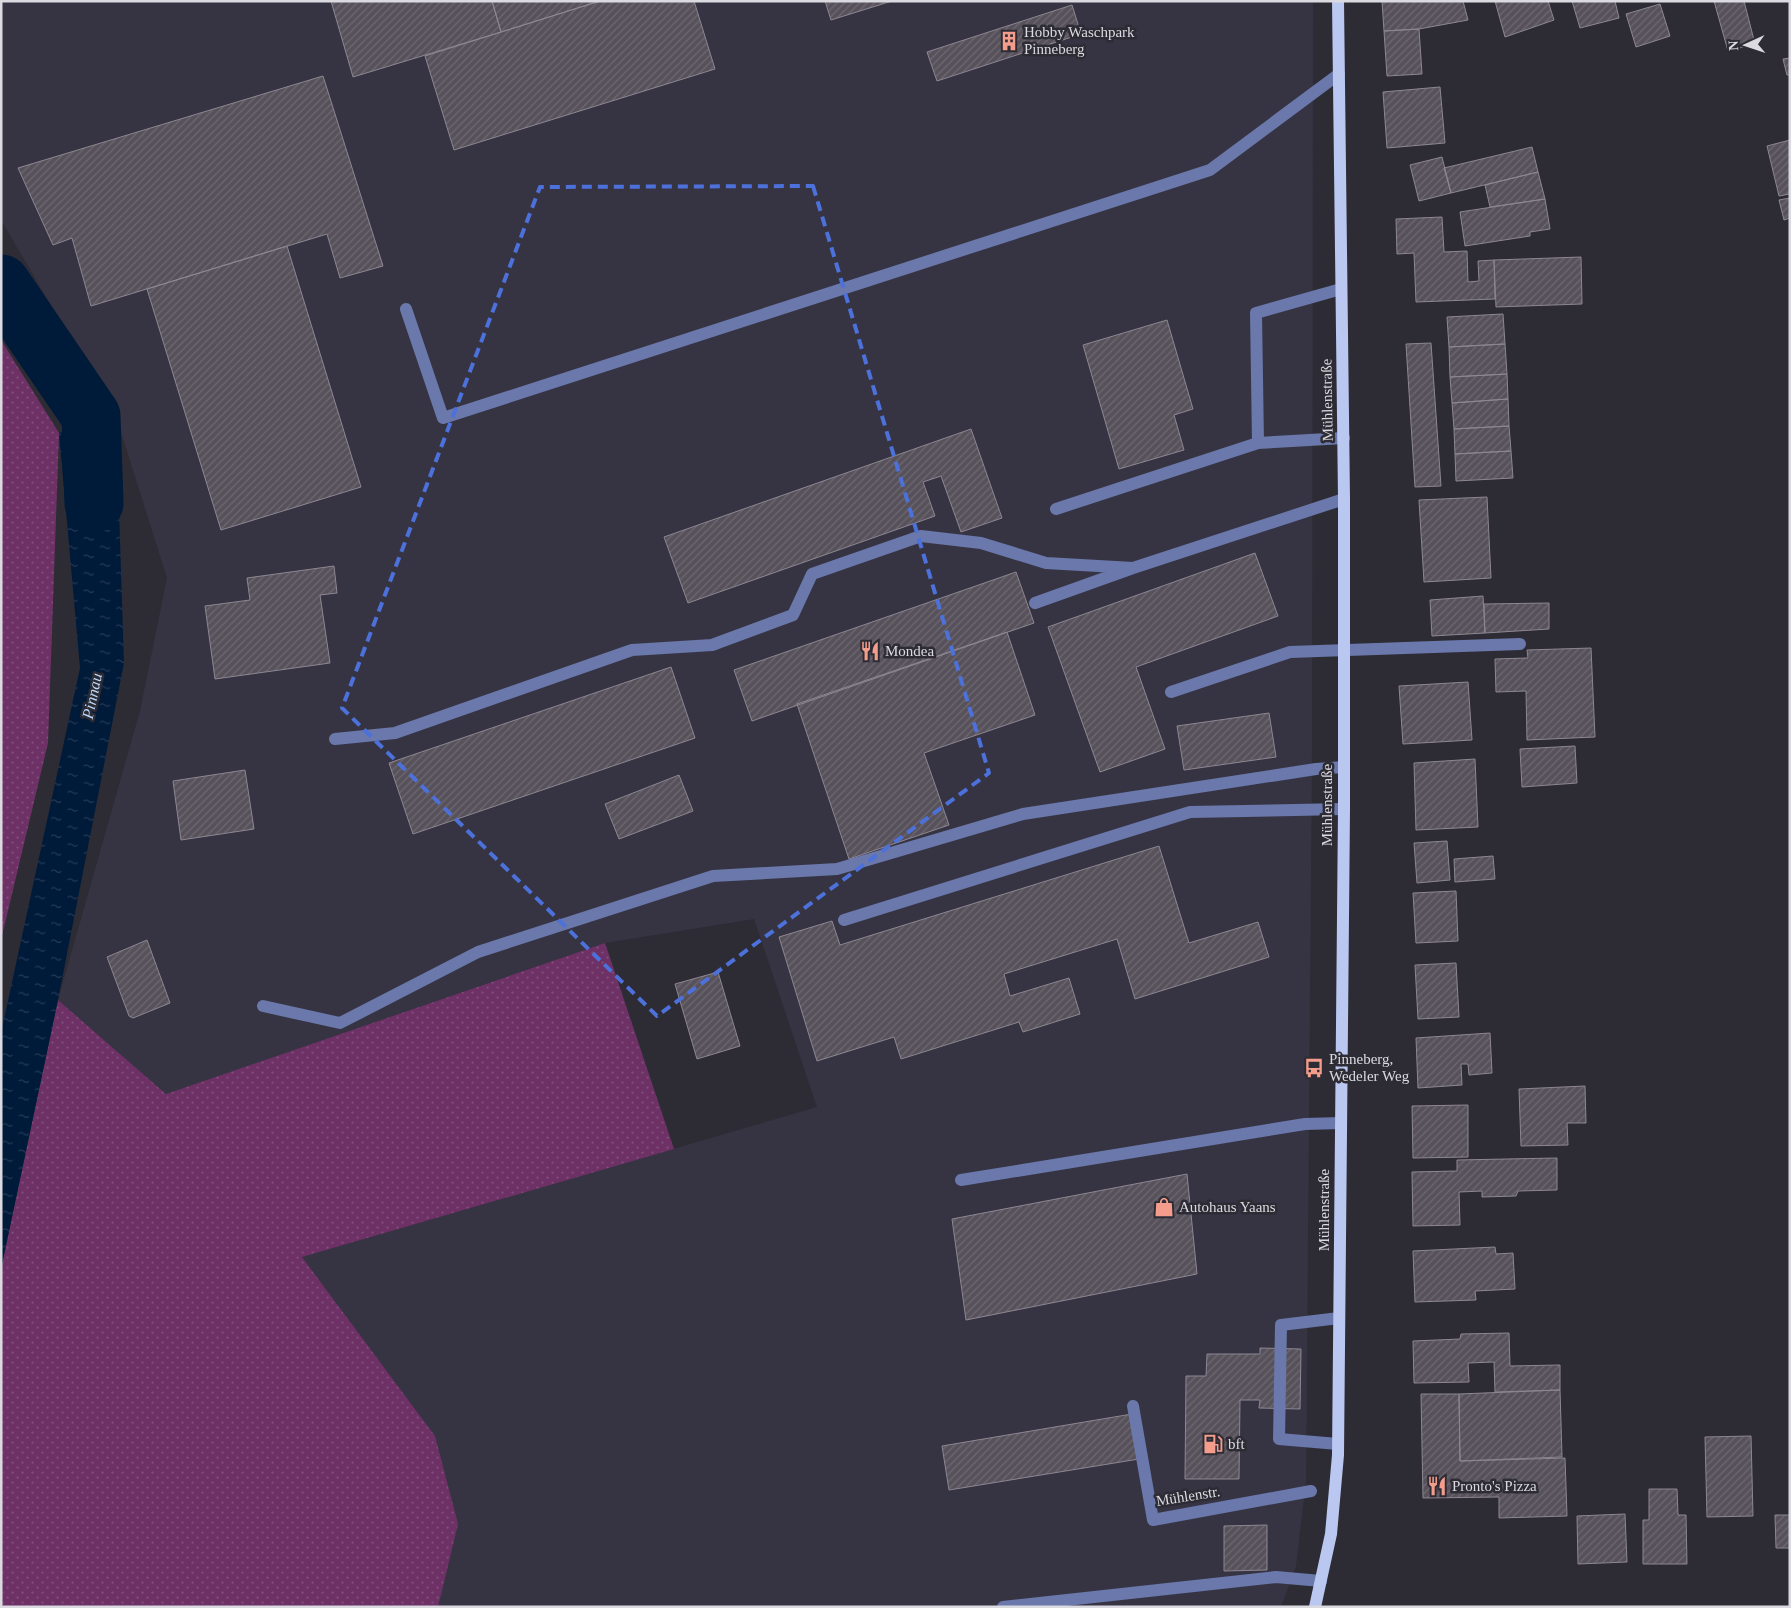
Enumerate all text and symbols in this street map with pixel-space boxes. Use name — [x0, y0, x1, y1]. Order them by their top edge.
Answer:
north arrow — [1721, 20, 1771, 70]
place label: Hobby Waschpark Pinneberg — [1024, 24, 1135, 57]
building icon: Hobby Waschpark Pinneberg — [998, 30, 1020, 52]
text: N — [1726, 40, 1741, 51]
street label: Mühlenstraße — [1318, 358, 1336, 441]
restaurant icon: Mondea — [859, 640, 881, 662]
place label: Mondea — [885, 643, 934, 659]
water label: Pinnau — [79, 672, 105, 721]
street label: Mühlenstraße — [1319, 763, 1335, 846]
place label: Pinneberg, Wedeler Weg — [1329, 1051, 1410, 1084]
bus stop icon: Pinneberg, Wedeler Weg — [1303, 1057, 1325, 1079]
street label: Mühlenstraße — [1316, 1168, 1332, 1251]
shop icon: Autohaus Yaans — [1153, 1196, 1175, 1218]
place label: Autohaus Yaans — [1179, 1199, 1276, 1215]
fuel station icon: bft — [1202, 1433, 1224, 1455]
place label: bft — [1228, 1436, 1245, 1452]
restaurant icon: Pronto's Pizza — [1426, 1475, 1448, 1497]
place label: Pronto's Pizza — [1452, 1478, 1537, 1494]
street label: Mühlenstr. — [1155, 1483, 1221, 1509]

